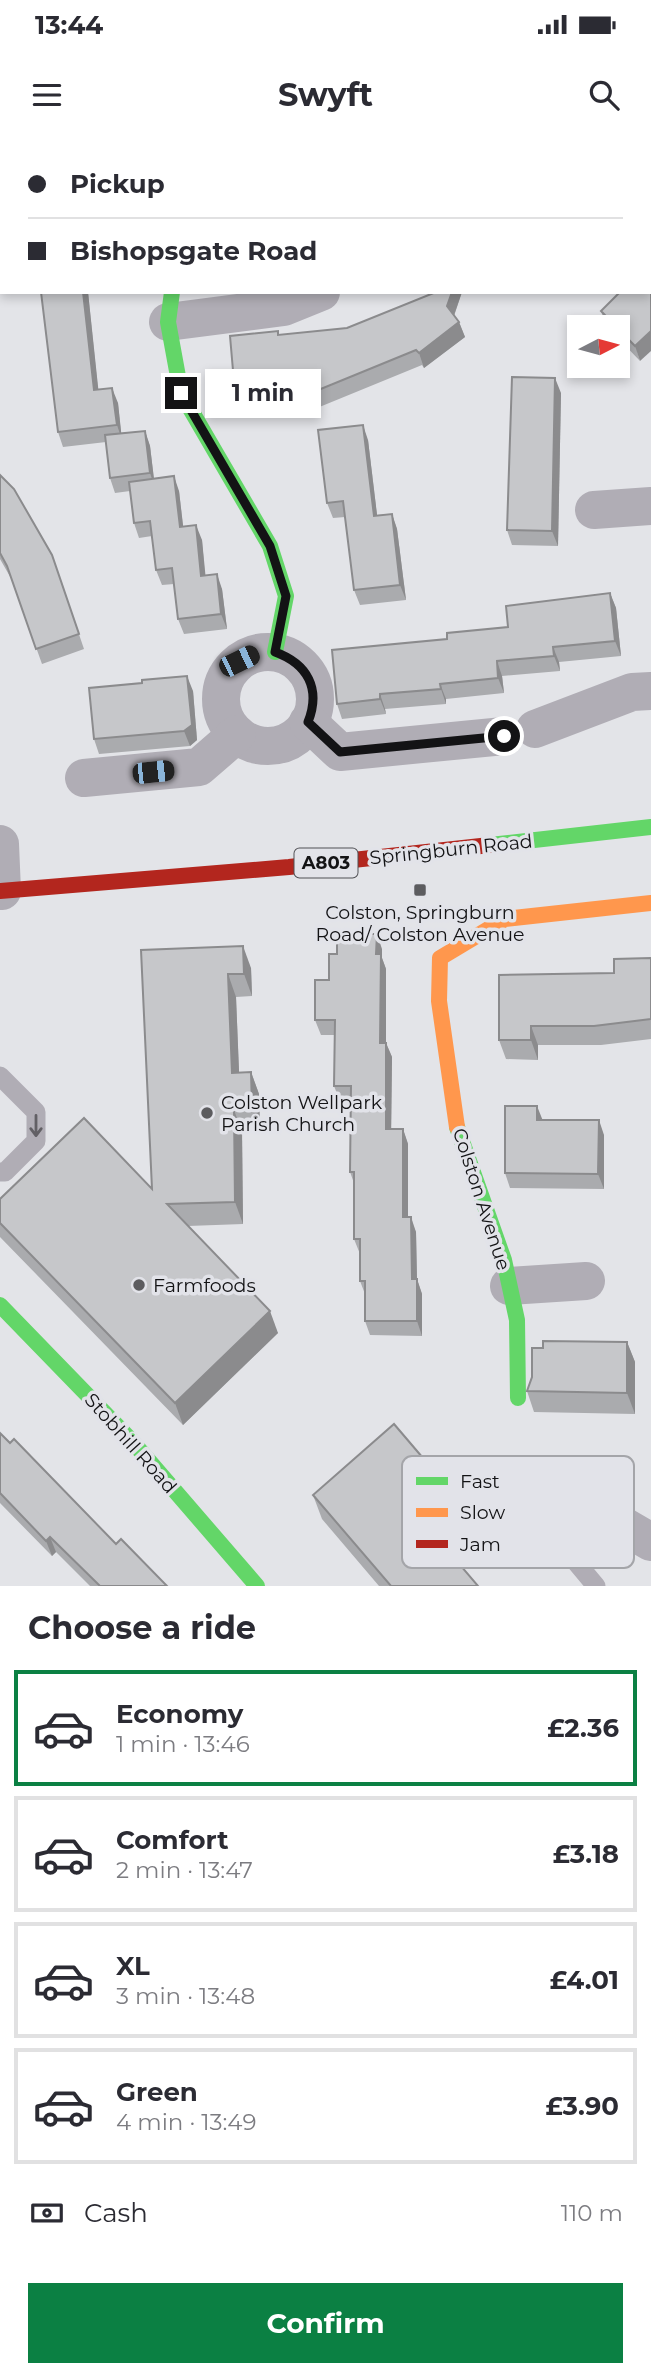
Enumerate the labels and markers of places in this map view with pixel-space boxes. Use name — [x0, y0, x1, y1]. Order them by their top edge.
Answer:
marker: Colston, Springburn Road/ Colston Avenue — [412, 882, 428, 898]
place label: Colston, Springburn Road/ Colston Avenue — [315, 901, 525, 946]
place label: Colston Wellpark Parish Church — [221, 1091, 383, 1136]
marker: Colston Wellpark Parish Church — [199, 1105, 215, 1121]
place label: Farmfoods — [153, 1274, 256, 1297]
marker: Farmfoods — [131, 1277, 147, 1293]

